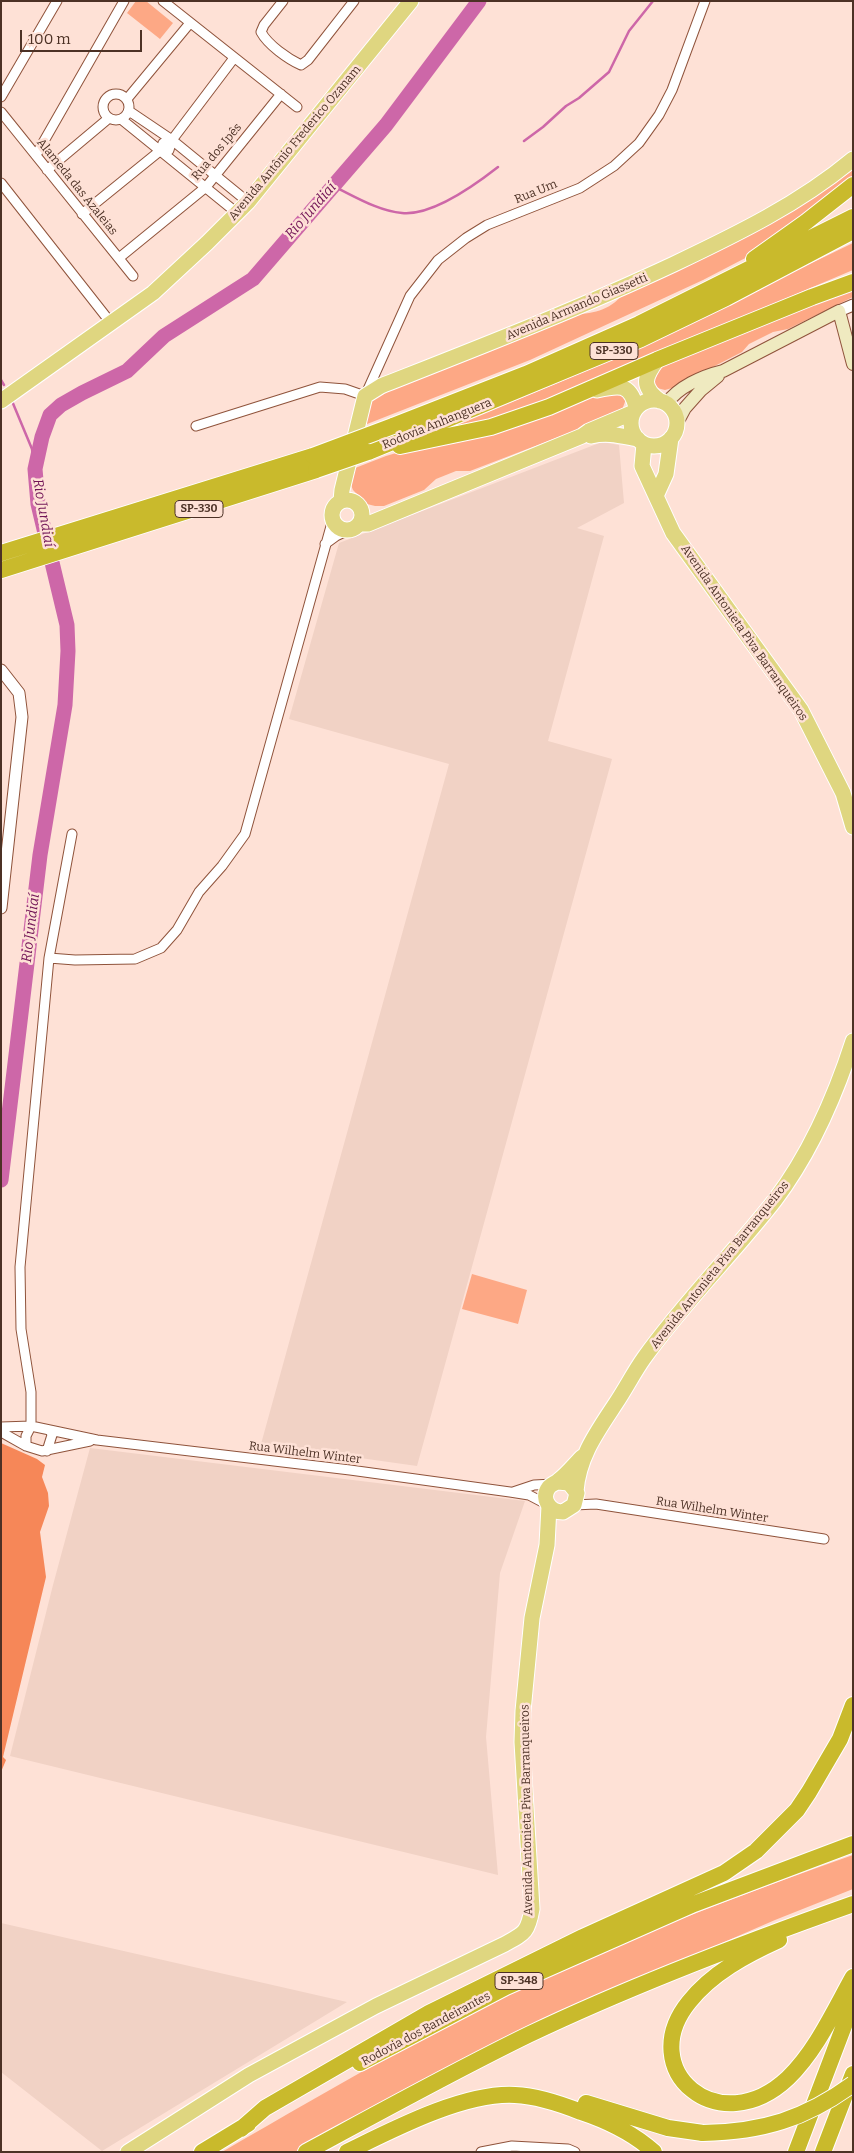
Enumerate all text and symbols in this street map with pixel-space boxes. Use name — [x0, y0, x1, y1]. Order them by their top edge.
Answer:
scale bar — [22, 20, 145, 52]
text: 100 m — [28, 30, 71, 48]
street label: Avenida Antônio Frederico Ozanam — [226, 63, 364, 223]
street label: Rua dos Ipês — [189, 121, 245, 183]
street label: Alameda das Azaleias — [34, 136, 120, 238]
street label: Rua Um — [513, 177, 559, 207]
water label: Rio Jundiaí — [282, 179, 340, 243]
street label: Avenida Armando Giassetti — [504, 271, 650, 343]
road number: SP-330 — [590, 342, 638, 360]
street label: Rodovia Anhanguera — [380, 395, 494, 453]
water label: Rio Jundiaí — [29, 478, 57, 548]
road number: SP-330 — [175, 500, 223, 518]
street label: Avenida Antonieta Piva Barranqueiros — [677, 542, 811, 724]
water label: Rio Jundiaí — [18, 893, 44, 963]
street label: Avenida Antonieta Piva Barranqueiros — [648, 1178, 792, 1352]
street label: Rua Wilhelm Winter — [248, 1439, 362, 1467]
street label: Rua Wilhelm Winter — [655, 1494, 769, 1526]
street label: Avenida Antonieta Piva Barranqueiros — [518, 1704, 536, 1916]
road number: SP-348 — [495, 1972, 543, 1990]
street label: Rodovia dos Bandeirantes — [359, 1989, 493, 2069]

